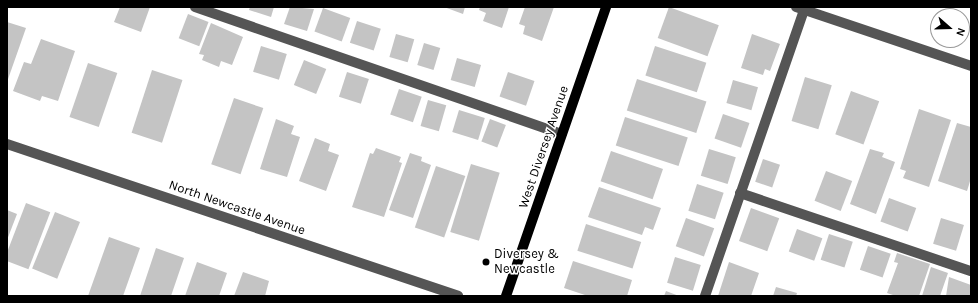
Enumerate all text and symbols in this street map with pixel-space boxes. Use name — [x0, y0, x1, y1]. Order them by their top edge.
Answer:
north arrow — [930, 8, 970, 48]
text: N — [953, 26, 968, 38]
street label: West Diversey Avenue — [516, 84, 572, 210]
street label: North Newcastle Avenue — [167, 177, 307, 239]
place label: Diversey & Newcastle — [494, 247, 559, 278]
marker: Diversey & Newcastle — [481, 257, 491, 267]

